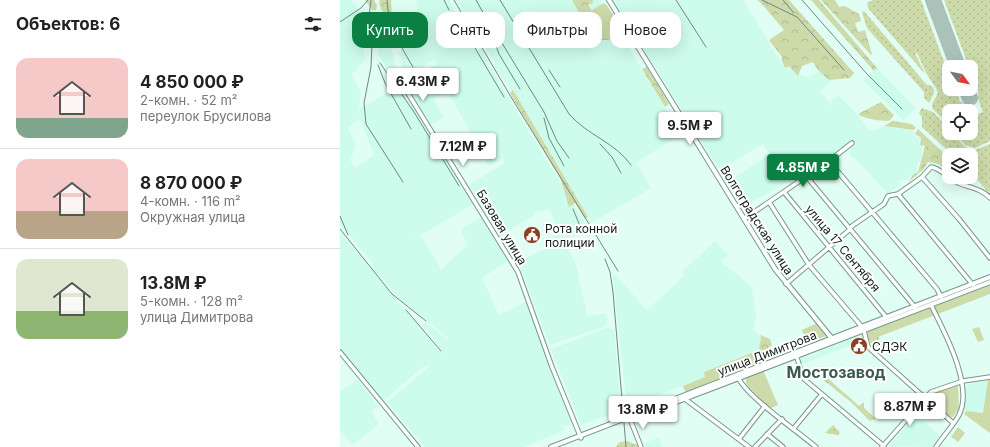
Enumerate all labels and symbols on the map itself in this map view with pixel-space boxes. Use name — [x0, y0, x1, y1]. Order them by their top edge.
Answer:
north arrow — [942, 60, 978, 96]
pin: 6.43M ₽ — [386, 68, 460, 102]
pin: 9.5M ₽ — [657, 112, 723, 146]
pin: 7.12M ₽ — [426, 133, 500, 167]
pin: 4.85M ₽ — [766, 154, 840, 188]
street label: Волгоградская улица — [717, 163, 797, 277]
street label: Базовая улица — [474, 187, 530, 267]
street label: улица 17 Сентября — [802, 202, 884, 294]
place label: Рота конной полиции — [545, 221, 617, 250]
public building icon: Рота конной полиции — [522, 225, 542, 245]
street label: улица Димитрова — [715, 327, 819, 379]
public building icon: СДЭК — [849, 336, 869, 356]
place label: СДЭК — [872, 339, 907, 354]
district label: Мостозавод — [786, 362, 886, 382]
pin: 8.87M ₽ — [873, 393, 947, 427]
pin: 13.8M ₽ — [606, 396, 680, 430]

